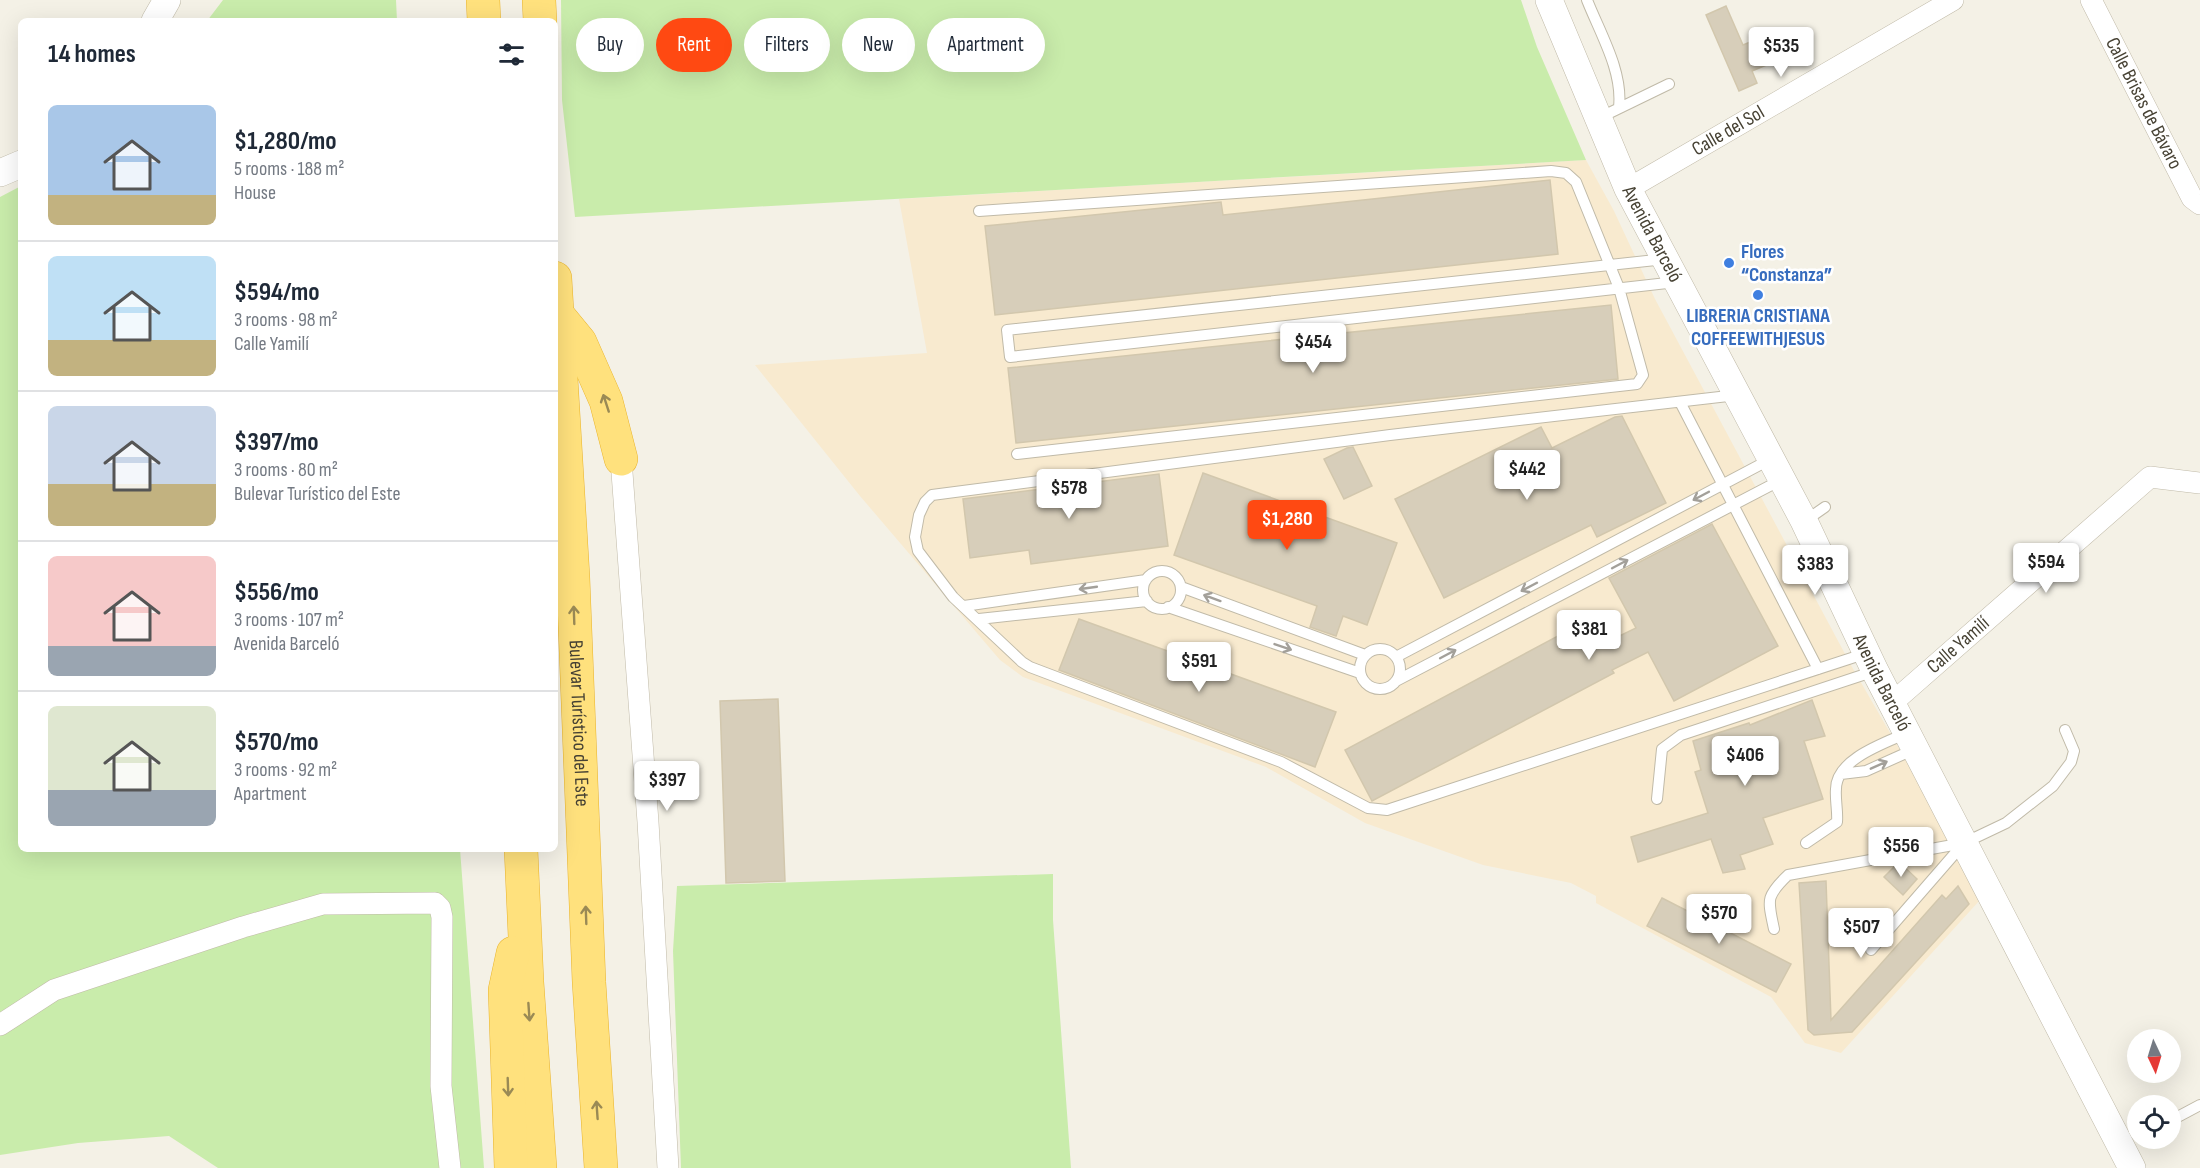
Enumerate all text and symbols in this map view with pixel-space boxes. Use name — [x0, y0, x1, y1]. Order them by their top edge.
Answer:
chip: Buy — [576, 18, 644, 72]
chip: Rent — [656, 18, 732, 72]
chip: Filters — [744, 18, 830, 72]
chip: New — [842, 18, 915, 72]
chip: Apartment — [927, 18, 1045, 72]
pin: $535 — [1745, 27, 1817, 78]
text: $535 — [1763, 34, 1799, 58]
street label: Calle Brisas de Bávaro — [2100, 34, 2187, 173]
icon: filters — [495, 38, 528, 71]
text: 14 homes — [48, 39, 136, 70]
street label: Calle del Sol — [1688, 100, 1769, 161]
text: $1,280/mo — [234, 126, 337, 157]
icon: home — [96, 129, 168, 201]
text: 5 rooms · 188 m² — [234, 157, 344, 181]
text: House — [234, 181, 276, 205]
street label: Avenida Barceló — [1616, 181, 1687, 286]
place label: Flores “Constanza” — [1741, 240, 1832, 287]
marker: Flores “Constanza” — [1722, 256, 1736, 270]
text: $594/mo — [234, 277, 320, 308]
icon: home — [96, 280, 168, 352]
marker: LIBRERIA CRISTIANA COFFEEWITHJESUS — [1751, 288, 1765, 302]
place label: LIBRERIA CRISTIANA COFFEEWITHJESUS — [1686, 304, 1830, 351]
text: 3 rooms · 98 m² — [234, 308, 338, 332]
pin: $454 — [1277, 323, 1349, 374]
text: $454 — [1294, 330, 1332, 354]
text: Calle Yamilí — [234, 332, 309, 356]
one-way arrow — [600, 394, 611, 413]
text: $397/mo — [234, 427, 319, 458]
icon: home — [96, 430, 168, 502]
pin: $442 — [1491, 450, 1563, 501]
text: $442 — [1508, 457, 1546, 481]
text: 3 rooms · 80 m² — [234, 458, 338, 482]
pin: $578 — [1033, 469, 1105, 520]
text: $578 — [1051, 476, 1088, 500]
text: Bulevar Turístico del Este — [234, 482, 401, 506]
one-way arrow — [1693, 490, 1710, 502]
pin: $1,280 — [1238, 500, 1336, 551]
text: $1,280 — [1262, 507, 1312, 531]
pin: $594 — [2010, 543, 2082, 594]
pin: $383 — [1779, 545, 1851, 596]
text: $594 — [2027, 550, 2065, 574]
text: $383 — [1796, 552, 1834, 576]
one-way arrow — [1611, 558, 1629, 569]
text: $556/mo — [234, 577, 319, 608]
icon: home — [96, 580, 168, 652]
one-way arrow — [1520, 582, 1538, 593]
one-way arrow — [1079, 583, 1098, 594]
one-way arrow — [1203, 592, 1222, 603]
one-way arrow — [569, 606, 580, 626]
text: 3 rooms · 107 m² — [234, 608, 344, 632]
pin: $381 — [1553, 610, 1625, 661]
street label: Calle Yamilí — [1922, 611, 1995, 679]
text: $381 — [1571, 617, 1607, 641]
street label: Avenida Barceló — [1847, 629, 1916, 735]
text: Avenida Barceló — [234, 632, 340, 656]
street label: Bulevar Turístico del Este — [563, 640, 594, 807]
pin: $591 — [1163, 642, 1235, 693]
one-way arrow — [1273, 642, 1292, 653]
one-way arrow — [1438, 648, 1456, 659]
text: $591 — [1181, 649, 1217, 673]
text: $570/mo — [234, 727, 319, 758]
icon: home — [96, 730, 168, 802]
pin: $406 — [1709, 736, 1781, 787]
text: $406 — [1726, 743, 1764, 767]
text: 3 rooms · 92 m² — [234, 758, 337, 782]
one-way arrow — [1870, 759, 1888, 770]
pin: $397 — [631, 761, 703, 812]
text: $397 — [648, 768, 686, 792]
text: Apartment — [234, 782, 307, 806]
pin: $556 — [1865, 827, 1937, 878]
text: $556 — [1882, 834, 1920, 858]
pin: $570 — [1683, 894, 1755, 945]
text: $570 — [1700, 901, 1738, 925]
one-way arrow — [581, 905, 592, 925]
pin: $507 — [1825, 908, 1897, 959]
text: $507 — [1842, 915, 1880, 939]
one-way arrow — [524, 1002, 535, 1022]
north arrow — [2127, 1029, 2181, 1083]
map controls — [2127, 1029, 2181, 1149]
one-way arrow — [503, 1077, 514, 1097]
button: locate — [2127, 1095, 2181, 1149]
one-way arrow — [592, 1100, 603, 1120]

